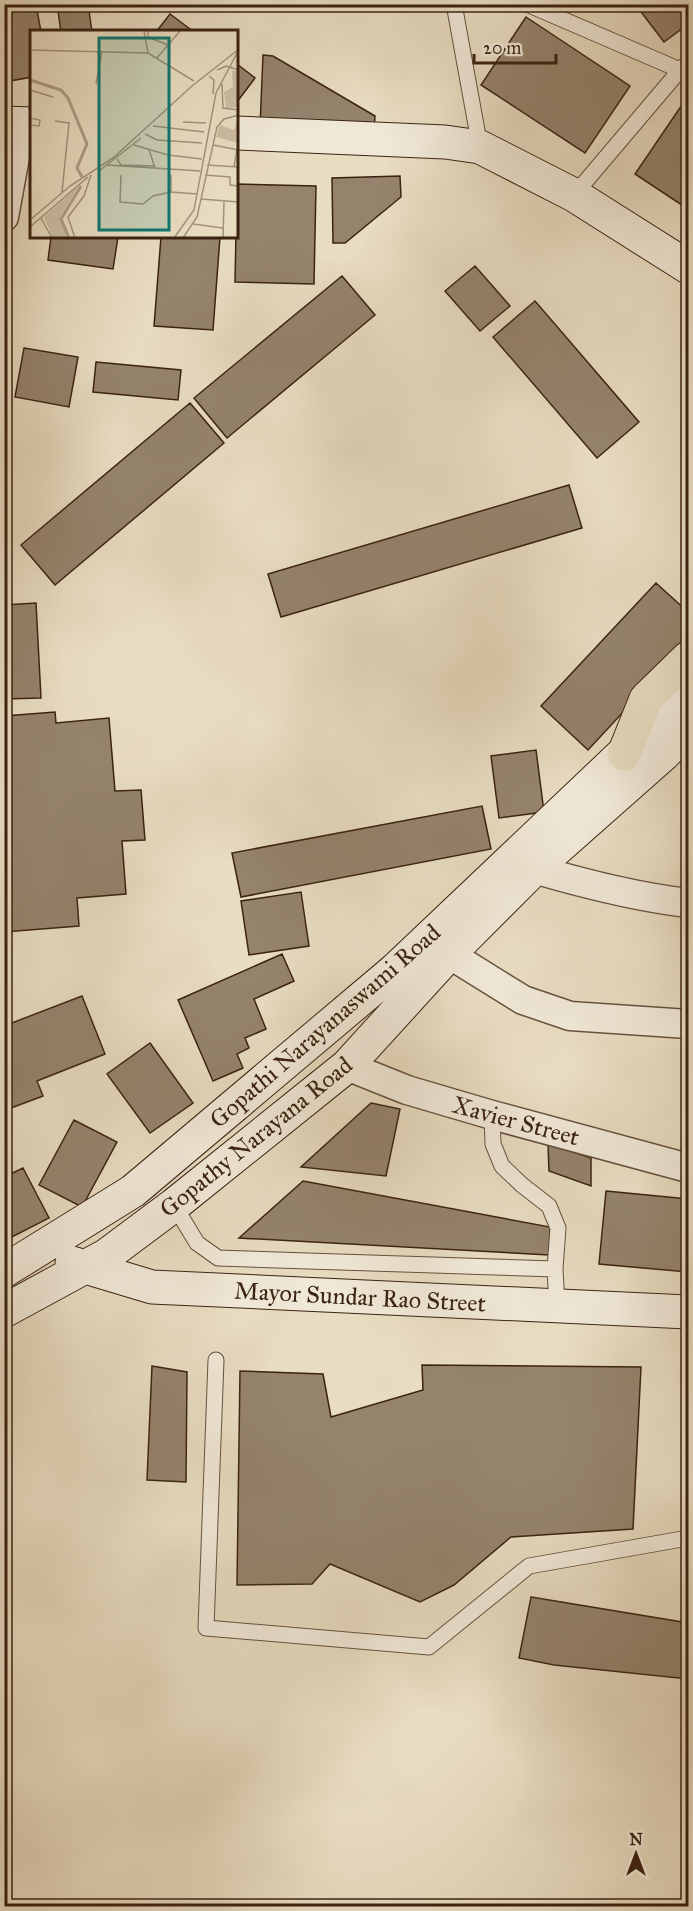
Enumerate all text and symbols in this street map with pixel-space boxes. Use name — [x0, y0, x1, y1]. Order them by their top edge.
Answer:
scale bar — [474, 27, 556, 65]
inset map — [30, 30, 238, 238]
text: 20 m — [483, 37, 521, 59]
street label: Gopathi Narayanaswami Road — [203, 917, 447, 1135]
street label: Gopathy Narayana Road — [154, 1050, 358, 1224]
street label: Xavier Street — [449, 1090, 583, 1152]
street label: Mayor Sundar Rao Street — [233, 1275, 487, 1319]
north arrow — [606, 1824, 666, 1884]
text: N — [629, 1830, 643, 1849]

